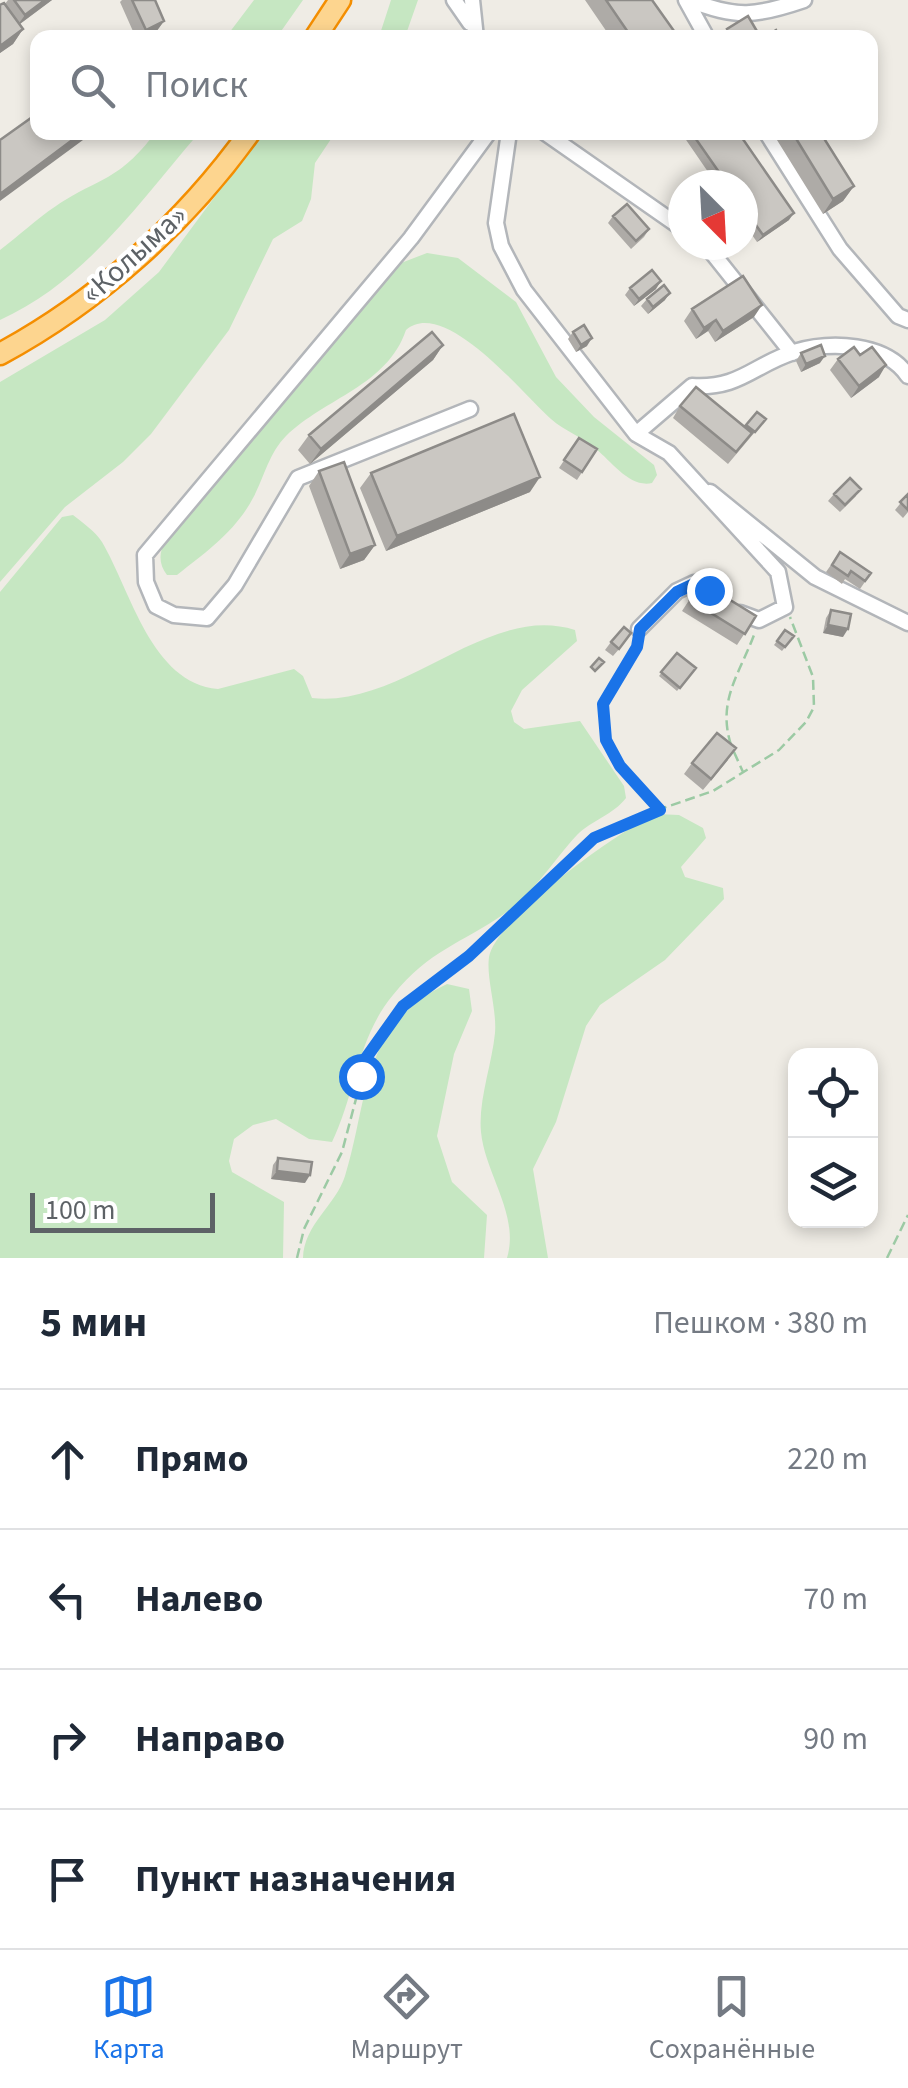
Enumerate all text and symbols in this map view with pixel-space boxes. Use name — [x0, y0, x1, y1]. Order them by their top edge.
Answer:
search box — [30, 30, 878, 140]
icon: search — [65, 58, 120, 113]
text: Поиск — [145, 58, 248, 112]
north arrow — [668, 170, 758, 260]
street label: «Колыма» — [72, 195, 197, 314]
route end — [687, 568, 733, 614]
map controls — [788, 1048, 878, 1228]
button: locate — [788, 1048, 878, 1138]
route start — [339, 1054, 385, 1100]
button: layers — [788, 1138, 878, 1228]
scale bar — [30, 1188, 215, 1232]
text: 100 m — [45, 1190, 116, 1230]
text: 5 мин — [40, 1293, 147, 1353]
text: Пешком · 380 m — [653, 1300, 868, 1346]
icon: ahead — [40, 1432, 95, 1487]
text: Прямо — [135, 1432, 249, 1486]
text: 220 m — [787, 1436, 868, 1482]
icon: left — [40, 1572, 95, 1627]
text: Налево — [135, 1572, 263, 1626]
text: 70 m — [803, 1576, 868, 1622]
icon: right — [40, 1712, 95, 1767]
text: Направо — [135, 1712, 285, 1766]
text: 90 m — [803, 1716, 868, 1762]
icon: arrive — [40, 1852, 95, 1907]
text: Пункт назначения — [135, 1852, 456, 1906]
tab: Карта — [93, 1969, 165, 2069]
tab: Маршрут — [351, 1969, 463, 2069]
tab: Сохранённые — [649, 1969, 815, 2069]

